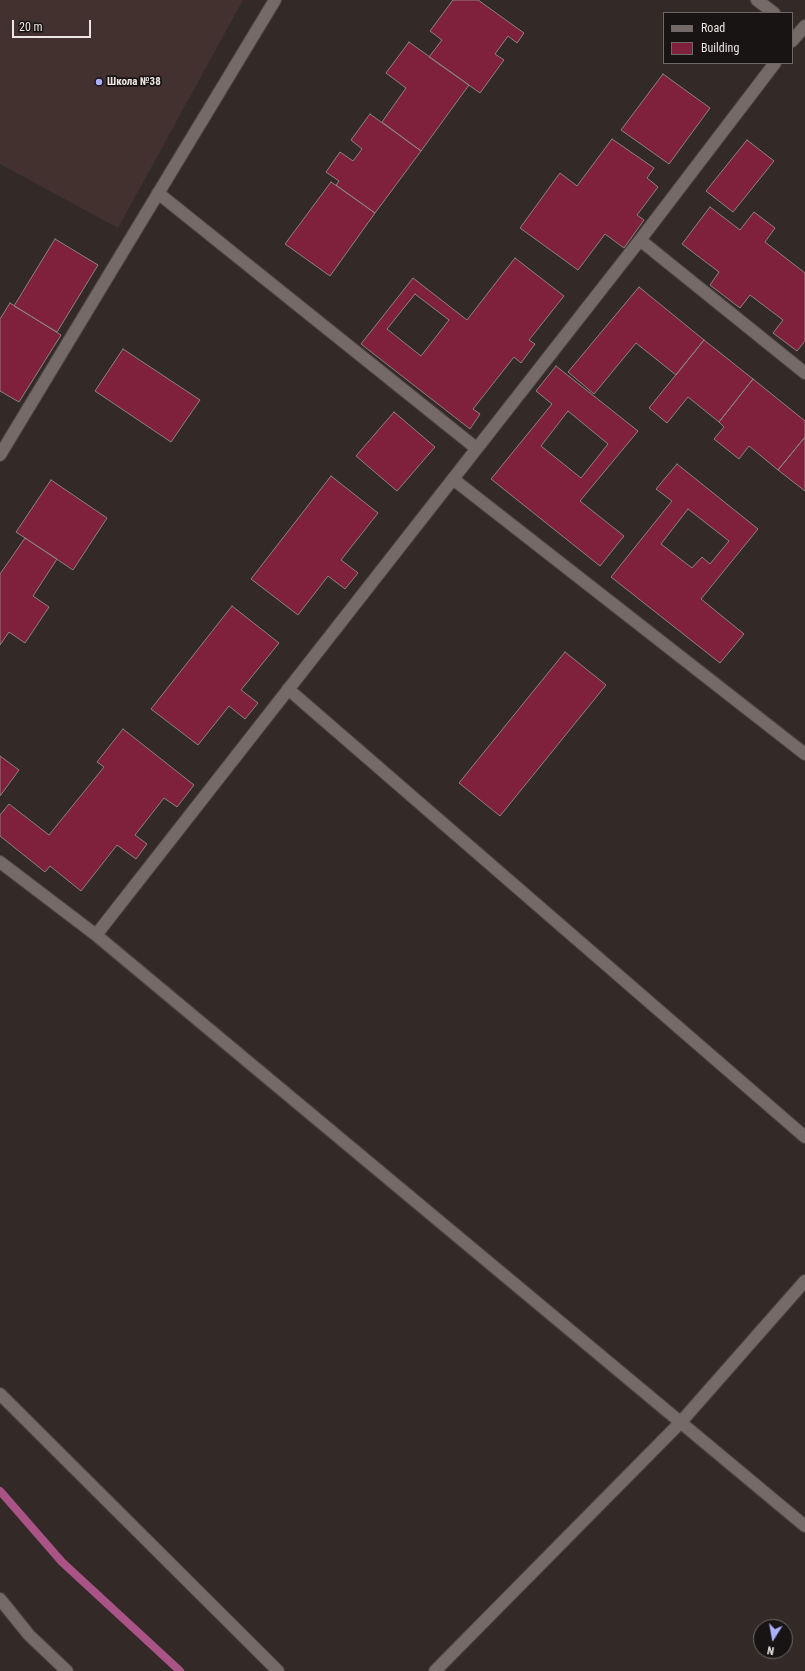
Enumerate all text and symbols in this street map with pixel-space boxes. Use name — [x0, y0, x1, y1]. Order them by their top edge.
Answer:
scale bar — [14, 12, 93, 38]
legend — [663, 12, 793, 64]
text: 20 m — [19, 20, 43, 34]
text: Road — [701, 21, 725, 35]
text: Building — [701, 41, 739, 55]
place label: Школа №38 — [107, 75, 161, 89]
marker: Школа №38 — [94, 77, 104, 87]
north arrow — [753, 1619, 793, 1659]
text: N — [766, 1643, 775, 1657]

